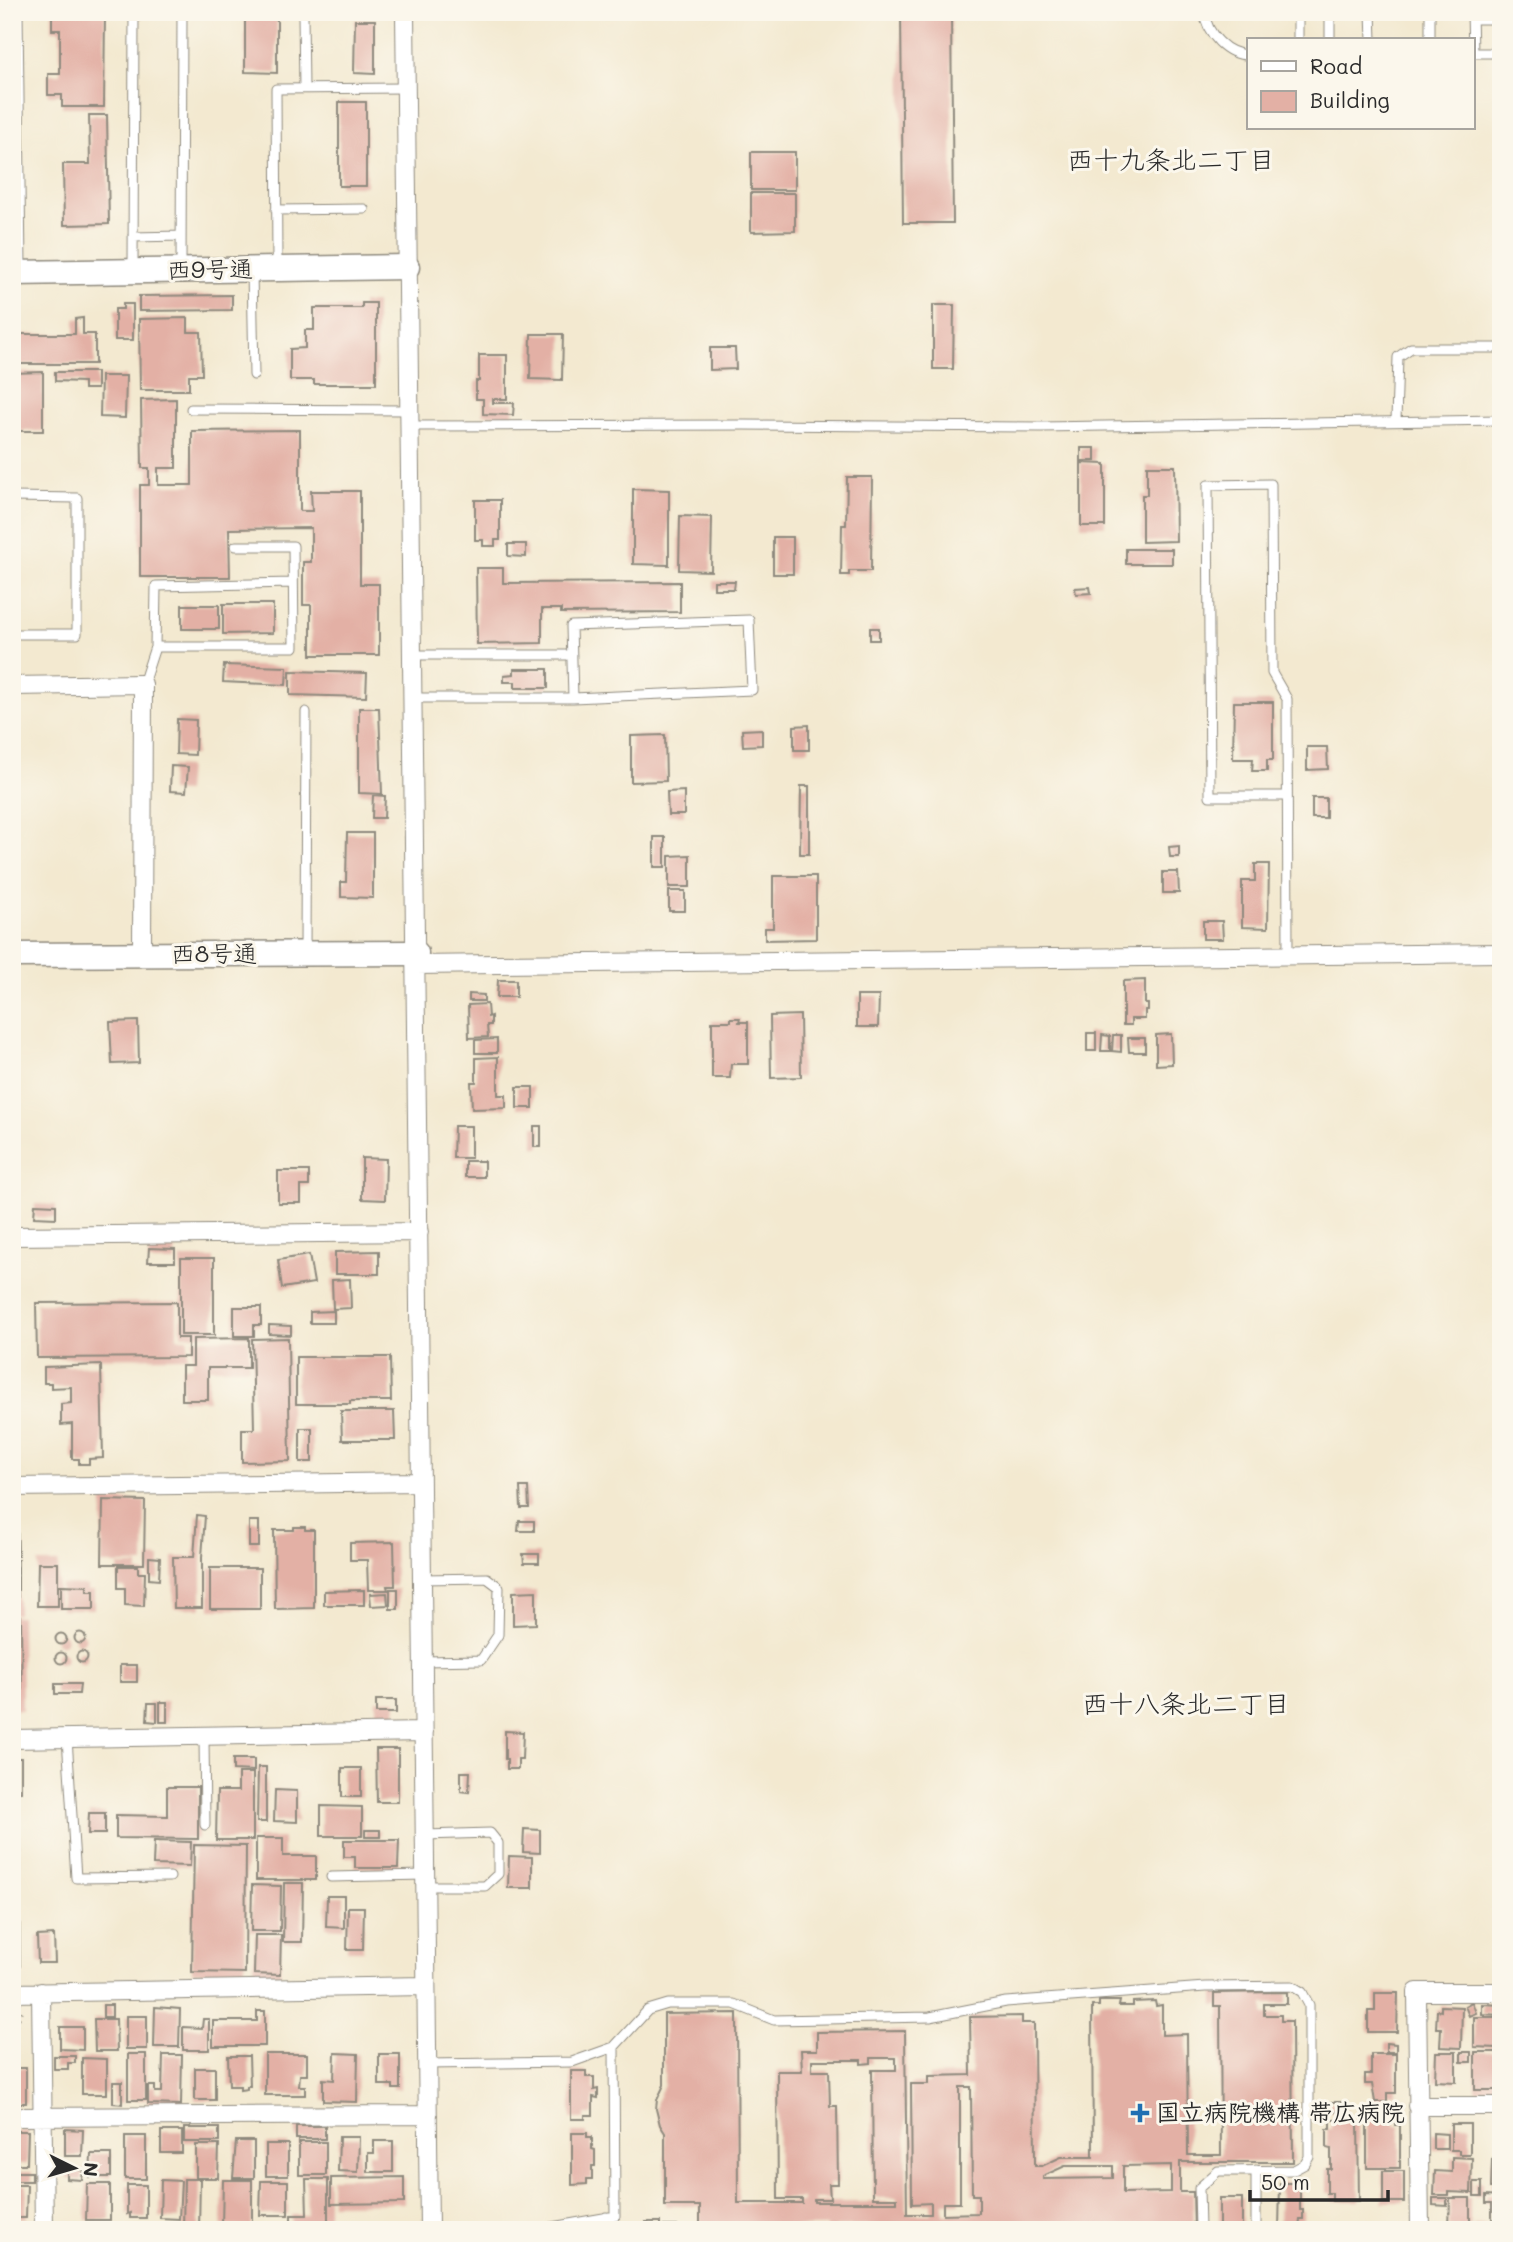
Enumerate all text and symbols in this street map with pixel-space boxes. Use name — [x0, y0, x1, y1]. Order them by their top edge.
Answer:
legend — [1247, 38, 1474, 130]
text: Road — [1310, 52, 1362, 79]
text: Building — [1310, 86, 1390, 113]
district label: 西十九条北二丁目 — [1067, 142, 1275, 176]
street label: 西9号通 — [167, 252, 253, 285]
street label: 西8号通 — [171, 937, 257, 968]
district label: 西十八条北二丁目 — [1082, 1686, 1290, 1720]
place label: 国立病院機構 帯広病院 — [1156, 2096, 1405, 2127]
marker: 国立病院機構 帯広病院 — [1130, 2103, 1150, 2123]
north arrow — [38, 2134, 108, 2204]
scale bar — [1250, 2158, 1389, 2202]
text: N — [78, 2161, 105, 2178]
text: 50 m — [1261, 2168, 1310, 2195]

